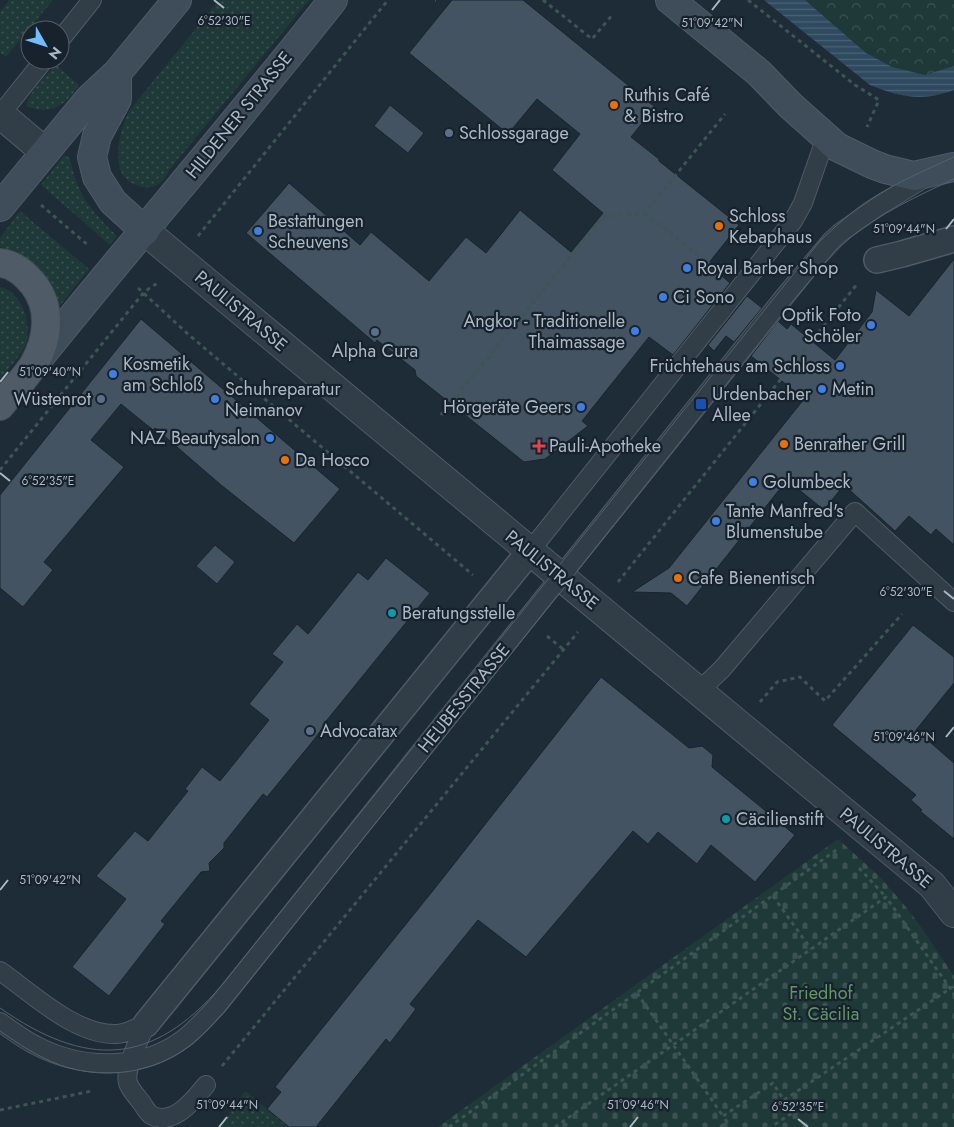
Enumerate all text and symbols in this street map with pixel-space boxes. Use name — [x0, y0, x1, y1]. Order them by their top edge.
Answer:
text: 6°52'30"E — [197, 12, 251, 30]
text: 51°09'42"N — [681, 14, 743, 32]
north arrow — [20, 20, 70, 70]
text: N — [44, 43, 66, 64]
street label: HILDENER STRASSE — [180, 46, 298, 184]
place label: Ruthis Café & Bistro — [624, 82, 710, 129]
marker: Ruthis Café & Bistro — [608, 99, 620, 111]
place label: Schlossgarage — [459, 120, 569, 146]
marker: Schlossgarage — [443, 127, 455, 139]
place label: Schloss Kebaphaus — [729, 203, 812, 250]
place label: Bestattungen Scheuvens — [268, 208, 364, 255]
marker: Schloss Kebaphaus — [713, 220, 725, 232]
text: 51°09'44"N — [873, 220, 935, 238]
marker: Bestattungen Scheuvens — [252, 225, 264, 237]
place label: Royal Barber Shop — [697, 255, 838, 281]
marker: Royal Barber Shop — [681, 262, 693, 274]
street label: PAULISTRASSE — [189, 264, 293, 358]
place label: Ci Sono — [673, 284, 735, 310]
marker: Ci Sono — [657, 291, 669, 303]
place label: Optik Foto Schöler — [782, 302, 862, 349]
place label: Angkor - Traditionelle Thaimassage — [463, 308, 625, 355]
marker: Optik Foto Schöler — [865, 319, 877, 331]
marker: Angkor - Traditionelle Thaimassage — [629, 325, 641, 337]
marker: Alpha Cura — [369, 326, 381, 338]
place label: Alpha Cura — [332, 338, 418, 364]
place label: Kosmetik am Schloß — [123, 351, 203, 398]
place label: Früchtehaus am Schloss — [649, 353, 830, 379]
marker: Früchtehaus am Schloss — [834, 360, 846, 372]
text: 51°09'40"N — [19, 363, 81, 381]
marker: Kosmetik am Schloß — [107, 368, 119, 380]
place label: Schuhreparatur Neimanov — [225, 376, 342, 423]
place label: Metin — [832, 376, 874, 402]
place label: Urdenbacher Allee — [712, 381, 812, 428]
marker: Metin — [816, 383, 828, 395]
place label: Wüstenrot — [13, 386, 92, 412]
marker: Wüstenrot — [95, 393, 107, 405]
marker: Schuhreparatur Neimanov — [209, 393, 221, 405]
place label: Hörgeräte Geers — [443, 394, 571, 420]
marker: Urdenbacher Allee — [694, 397, 708, 411]
marker: Hörgeräte Geers — [575, 401, 587, 413]
place label: NAZ Beautysalon — [130, 425, 260, 451]
place label: Benrather Grill — [794, 431, 905, 457]
marker: NAZ Beautysalon — [264, 432, 276, 444]
place label: Pauli-Apotheke — [549, 433, 661, 459]
marker: Benrather Grill — [778, 438, 790, 450]
marker: Pauli-Apotheke — [533, 440, 545, 452]
place label: Da Hosco — [295, 447, 370, 473]
marker: Da Hosco — [279, 454, 291, 466]
place label: Golumbeck — [763, 469, 851, 495]
text: 6°52'35"E — [22, 472, 74, 490]
marker: Golumbeck — [747, 476, 759, 488]
place label: Tante Manfred's Blumenstube — [726, 498, 844, 545]
marker: Tante Manfred's Blumenstube — [710, 515, 722, 527]
street label: PAULISTRASSE — [499, 524, 605, 616]
place label: Cafe Bienentisch — [688, 565, 815, 591]
marker: Cafe Bienentisch — [672, 572, 684, 584]
text: 6°52'30"E — [879, 583, 933, 601]
place label: Beratungsstelle — [402, 600, 515, 626]
marker: Beratungsstelle — [386, 607, 398, 619]
street label: HEUBESSTRASSE — [412, 638, 516, 758]
place label: Advocatax — [320, 718, 398, 744]
marker: Advocatax — [304, 725, 316, 737]
text: 51°09'46"N — [873, 728, 935, 746]
street label: PAULISTRASSE — [834, 801, 938, 895]
place label: Cäcilienstift — [736, 806, 824, 832]
marker: Cäcilienstift — [720, 813, 732, 825]
text: 51°09'42"N — [19, 871, 81, 889]
park label: Friedhof St. Cäcilia — [783, 980, 859, 1027]
text: 51°09'44"N — [196, 1096, 258, 1114]
text: 51°09'46"N — [607, 1096, 669, 1114]
text: 6°52'35"E — [772, 1098, 824, 1116]

